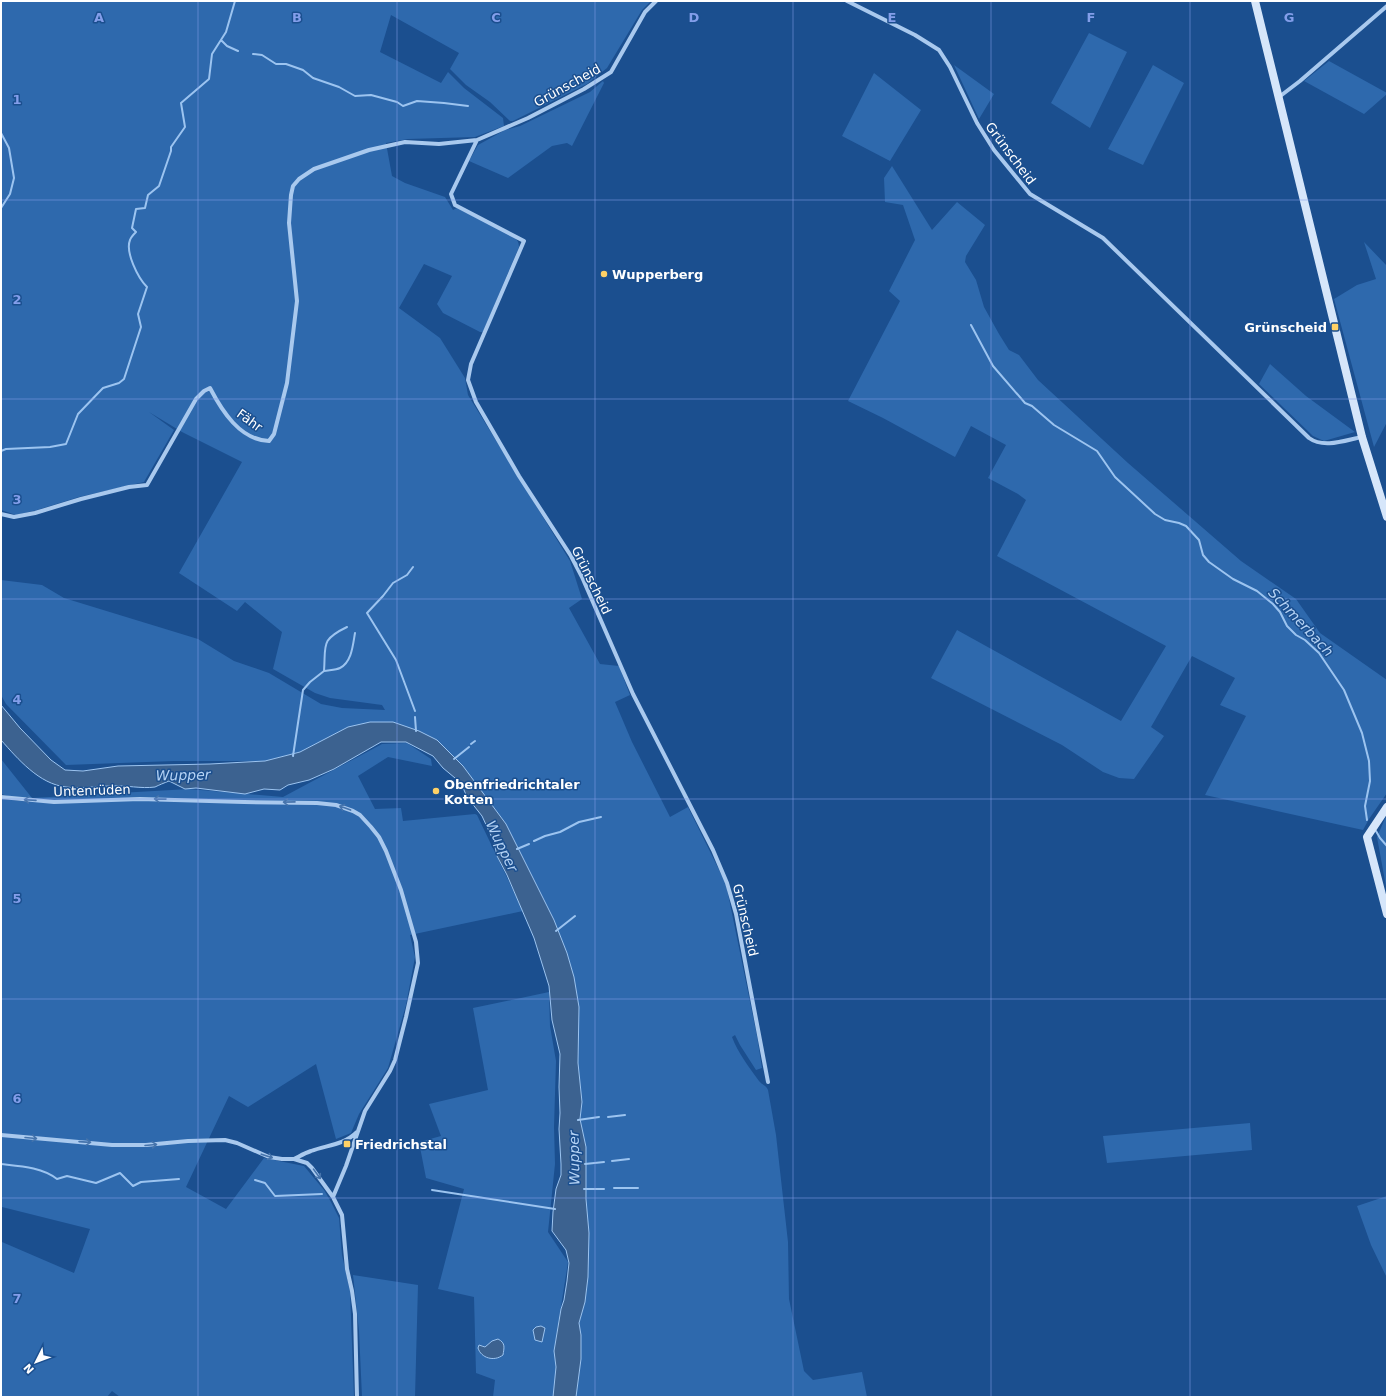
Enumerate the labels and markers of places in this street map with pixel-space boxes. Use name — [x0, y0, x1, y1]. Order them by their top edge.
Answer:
place label: Wupperberg — [612, 267, 703, 282]
marker: Wupperberg — [599, 269, 609, 279]
place label: Grünscheid — [1244, 320, 1327, 335]
marker: Grünscheid — [1330, 322, 1340, 332]
place label: Obenfriedrichtaler Kotten — [444, 777, 580, 807]
marker: Obenfriedrichtaler Kotten — [431, 786, 441, 796]
place label: Friedrichstal — [355, 1137, 447, 1152]
marker: Friedrichstal — [342, 1139, 352, 1149]

